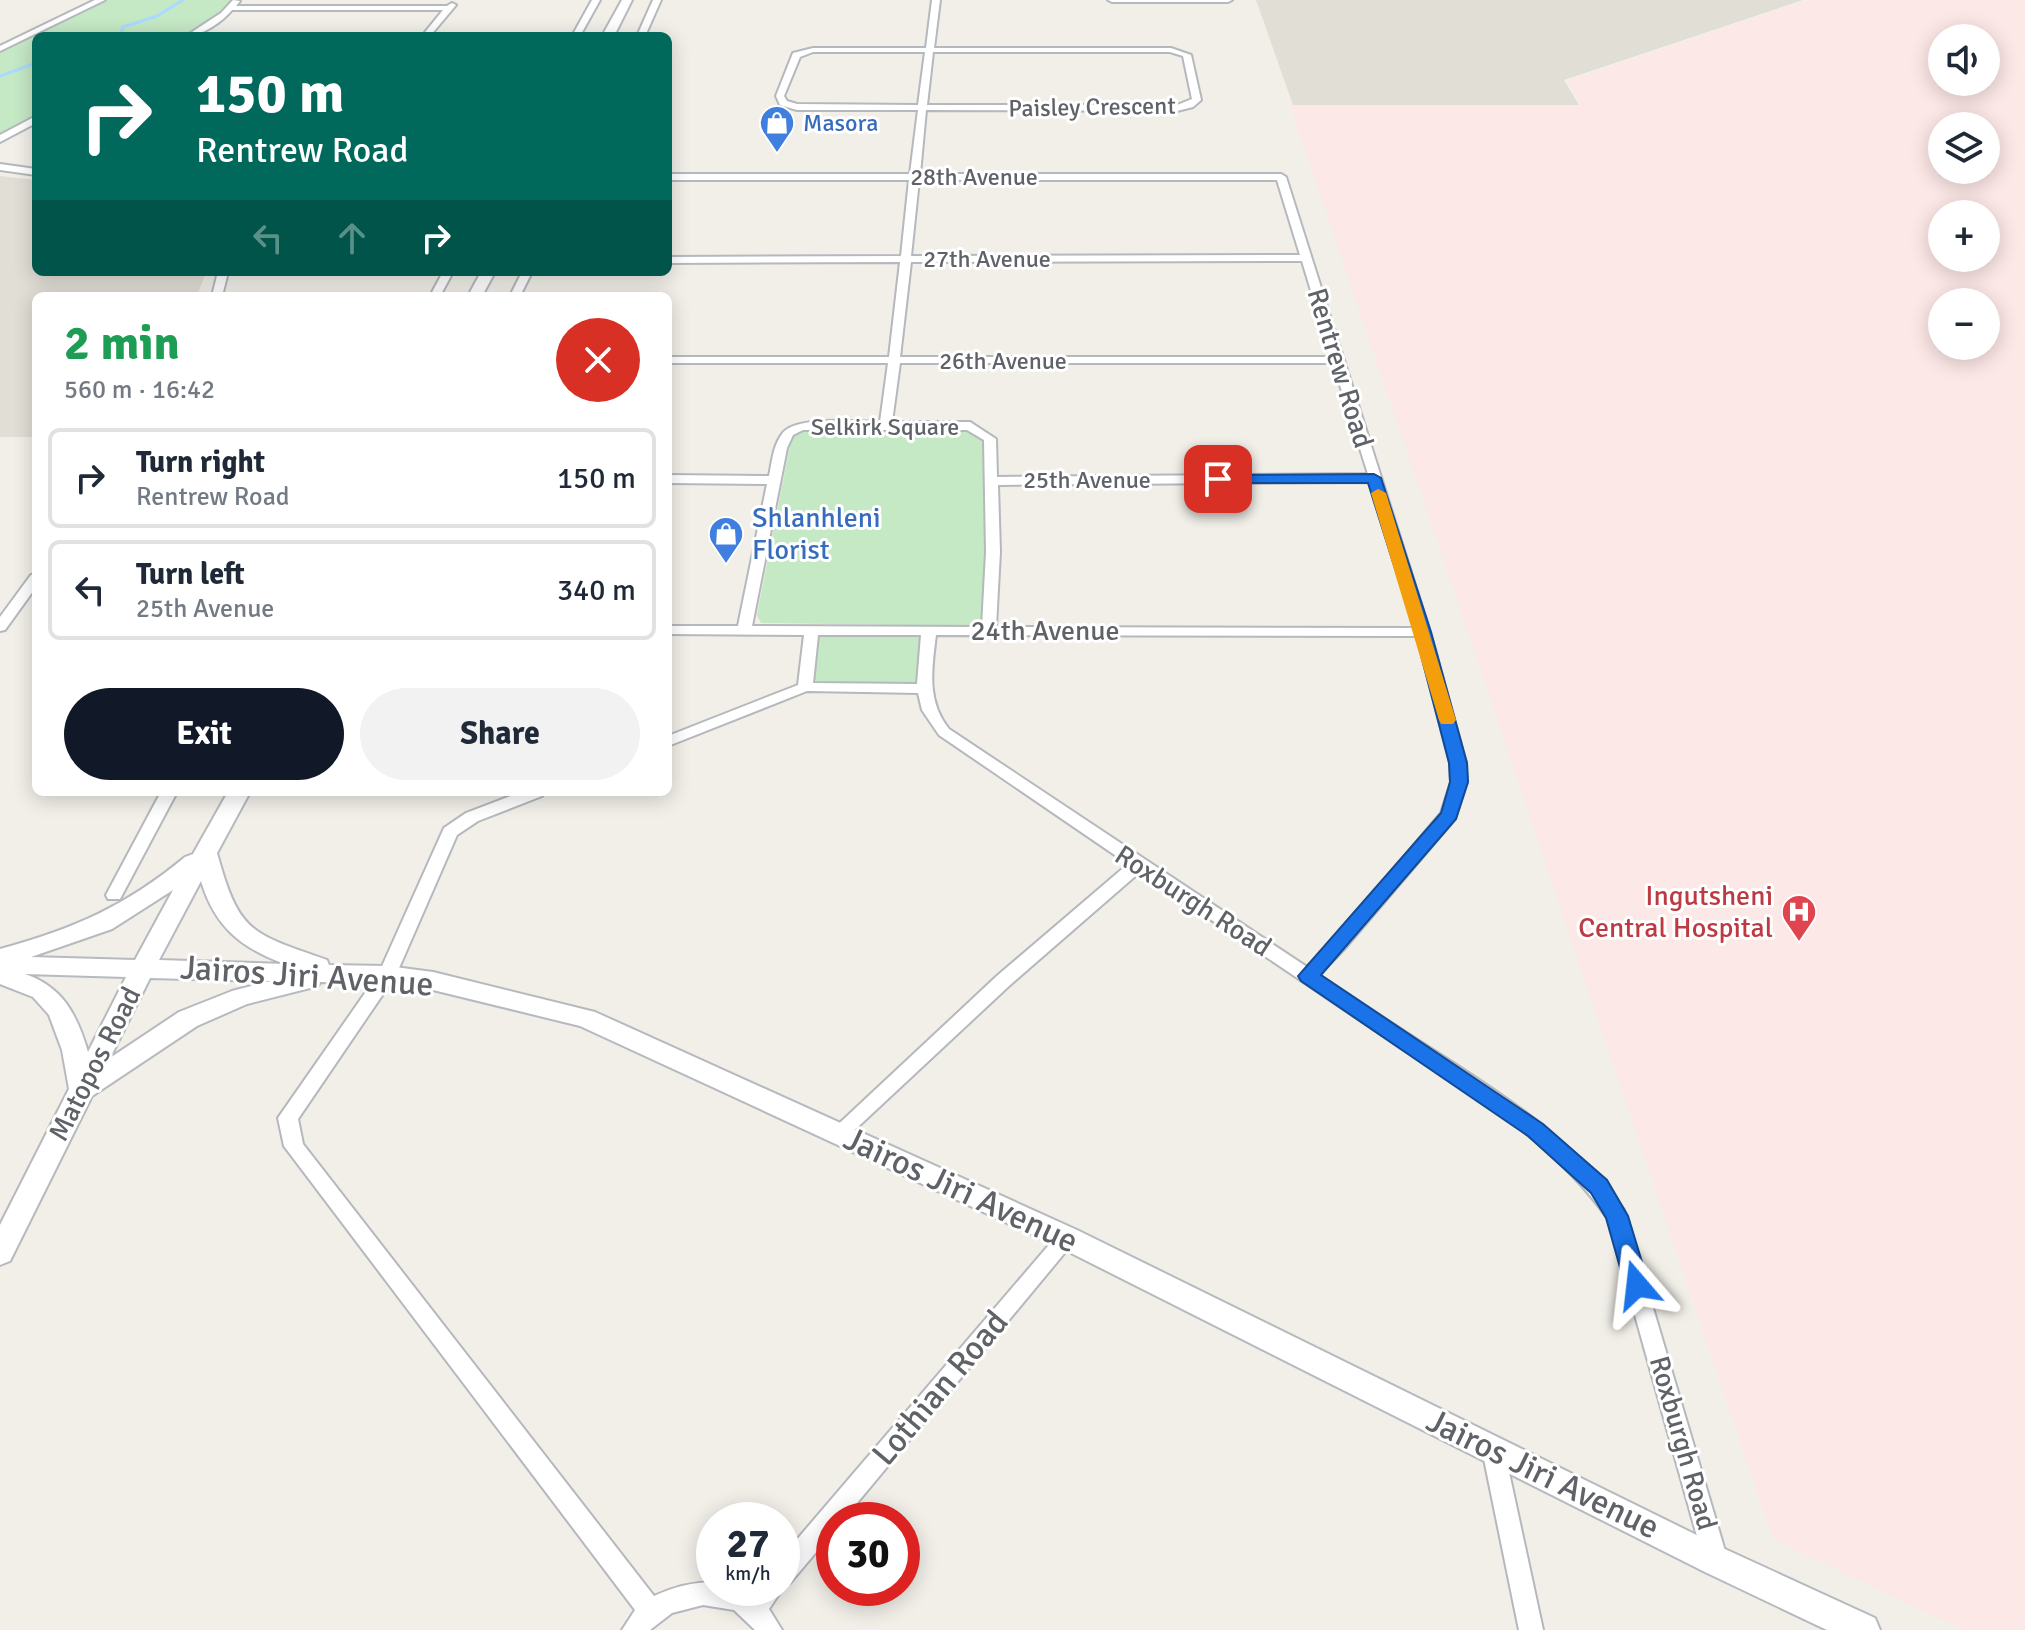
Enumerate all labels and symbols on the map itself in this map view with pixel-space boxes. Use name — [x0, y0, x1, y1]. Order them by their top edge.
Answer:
street label: Paisley Crescent — [1008, 91, 1176, 123]
shop icon: Masora — [758, 104, 796, 154]
place label: Masora — [803, 108, 878, 138]
street label: 28th Avenue — [910, 162, 1038, 192]
street label: 27th Avenue — [923, 244, 1051, 274]
street label: Rentrew Road — [1300, 284, 1380, 452]
street label: 26th Avenue — [939, 346, 1067, 376]
street label: Selkirk Square — [811, 412, 959, 442]
pin — [1184, 445, 1252, 513]
street label: 25th Avenue — [1023, 465, 1151, 495]
place label: Shlanhleni Florist — [752, 501, 881, 567]
shop icon: Shlanhleni Florist — [707, 515, 745, 565]
street label: 24th Avenue — [970, 614, 1120, 648]
street label: Roxburgh Road — [1108, 838, 1278, 964]
place label: Ingutsheni Central Hospital — [1578, 879, 1773, 945]
hospital icon: Ingutsheni Central Hospital — [1780, 893, 1818, 943]
street label: Jairos Jiri Avenue — [179, 946, 435, 1006]
street label: Matopos Road — [42, 981, 148, 1147]
street label: Jairos Jiri Avenue — [837, 1117, 1085, 1263]
position arrow — [1595, 1243, 1679, 1327]
street label: Lothian Road — [863, 1302, 1017, 1474]
street label: Roxburgh Road — [1642, 1352, 1724, 1534]
street label: Jairos Jiri Avenue — [1420, 1400, 1666, 1548]
speed limit sign: 30 — [816, 1502, 920, 1606]

